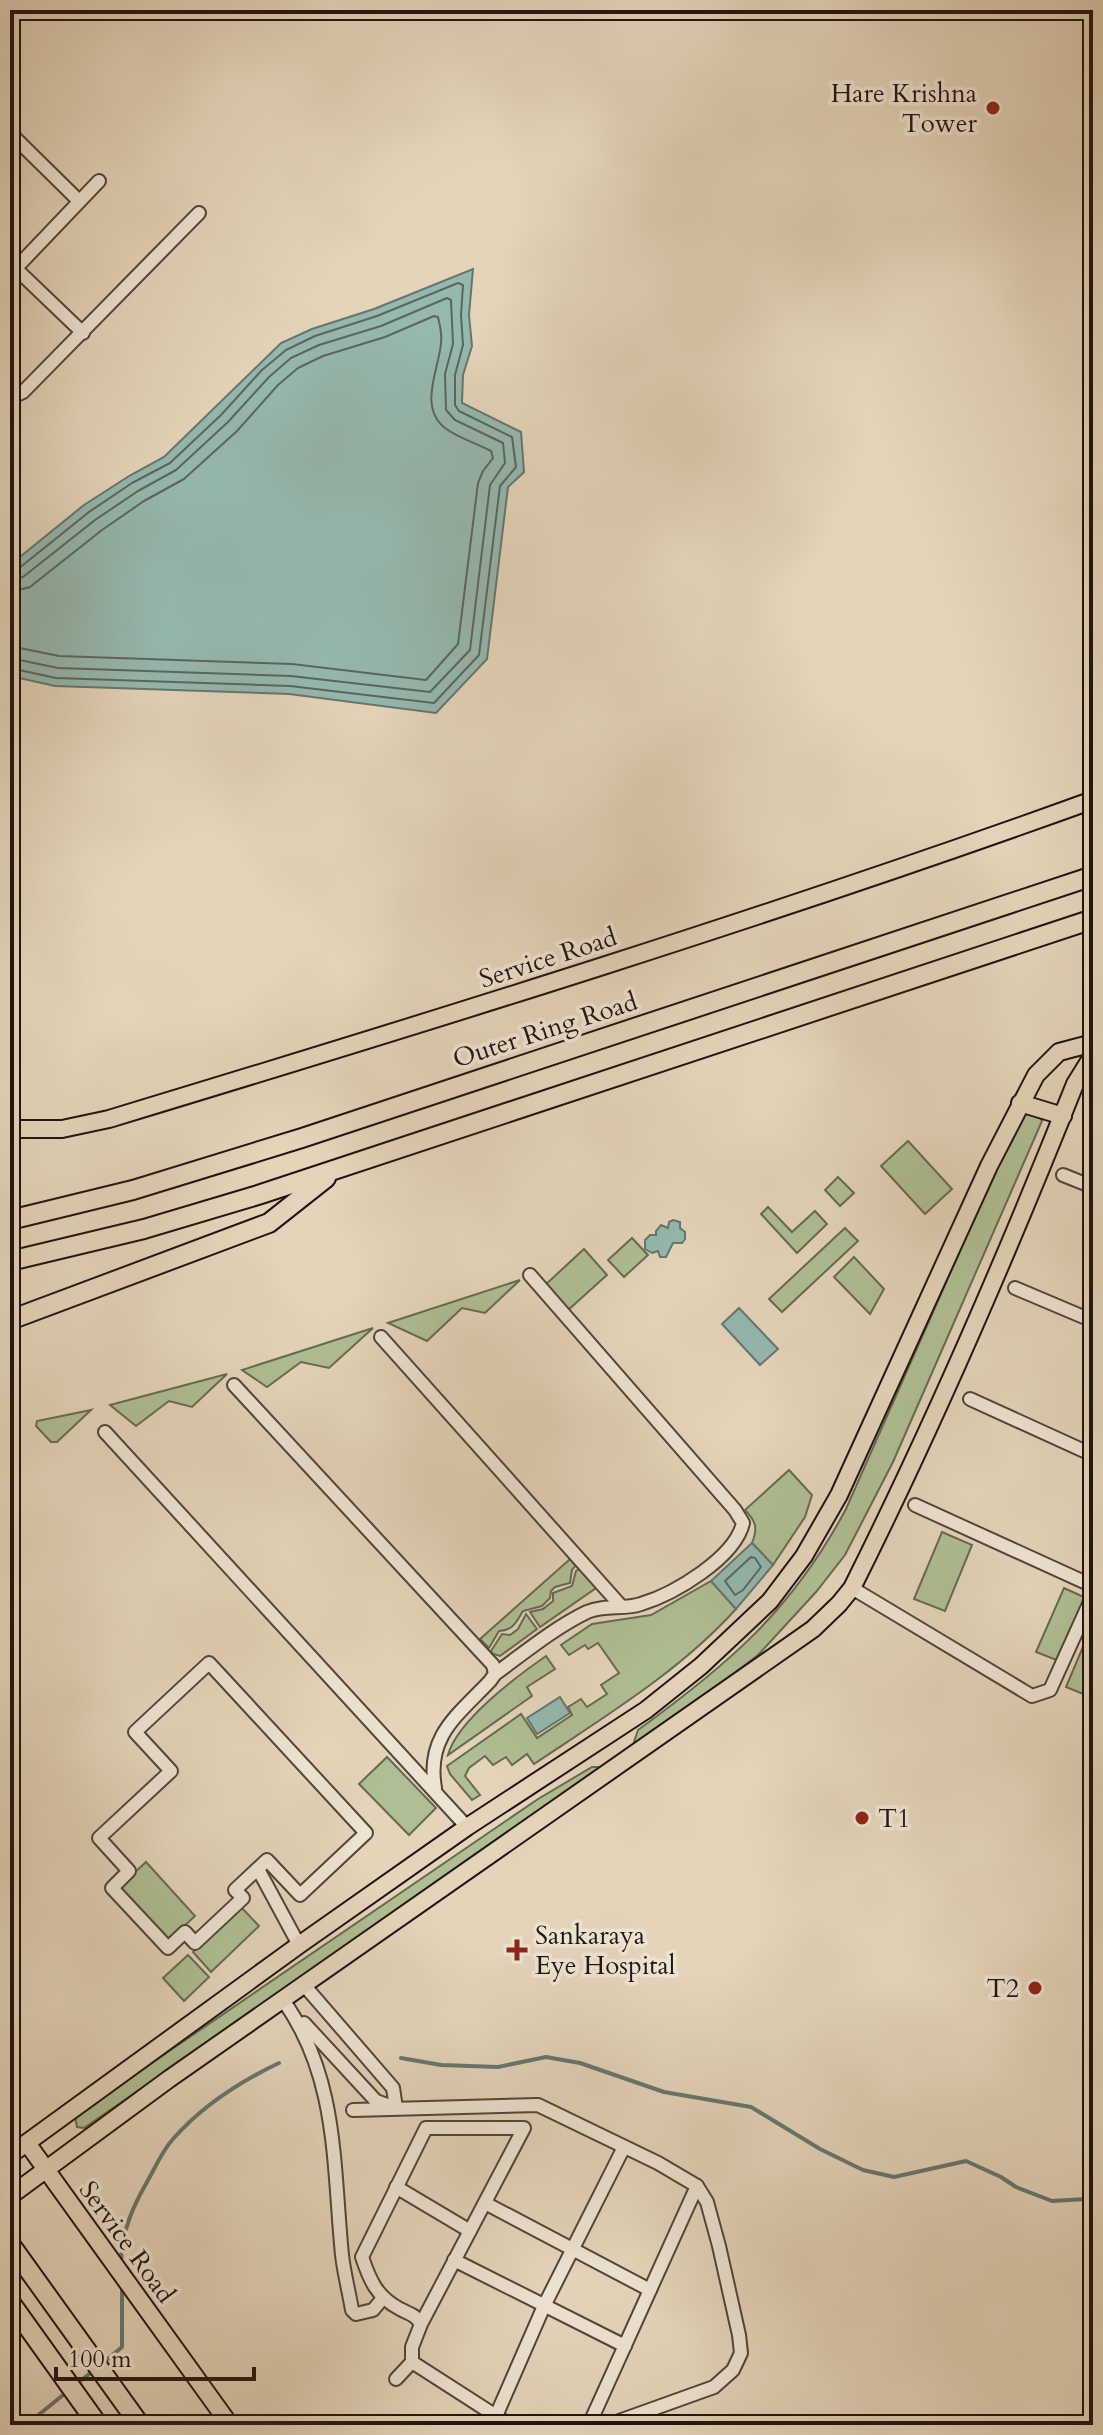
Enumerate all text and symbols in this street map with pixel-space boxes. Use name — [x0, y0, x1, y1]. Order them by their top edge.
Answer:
place label: Hare Krishna Tower — [831, 76, 978, 141]
marker: Hare Krishna Tower — [984, 99, 1002, 117]
street label: Service Road — [475, 919, 621, 997]
street label: Outer Ring Road — [448, 984, 642, 1076]
place label: T1 — [878, 1801, 910, 1836]
marker: T1 — [853, 1809, 871, 1827]
place label: Sankaraya Eye Hospital — [535, 1918, 676, 1983]
marker: Sankaraya Eye Hospital — [506, 1939, 528, 1961]
place label: T2 — [987, 1971, 1019, 2006]
marker: T2 — [1026, 1979, 1044, 1997]
street label: Service Road — [71, 2174, 183, 2310]
scale bar — [56, 2331, 254, 2381]
text: 100 m — [68, 2343, 132, 2376]

